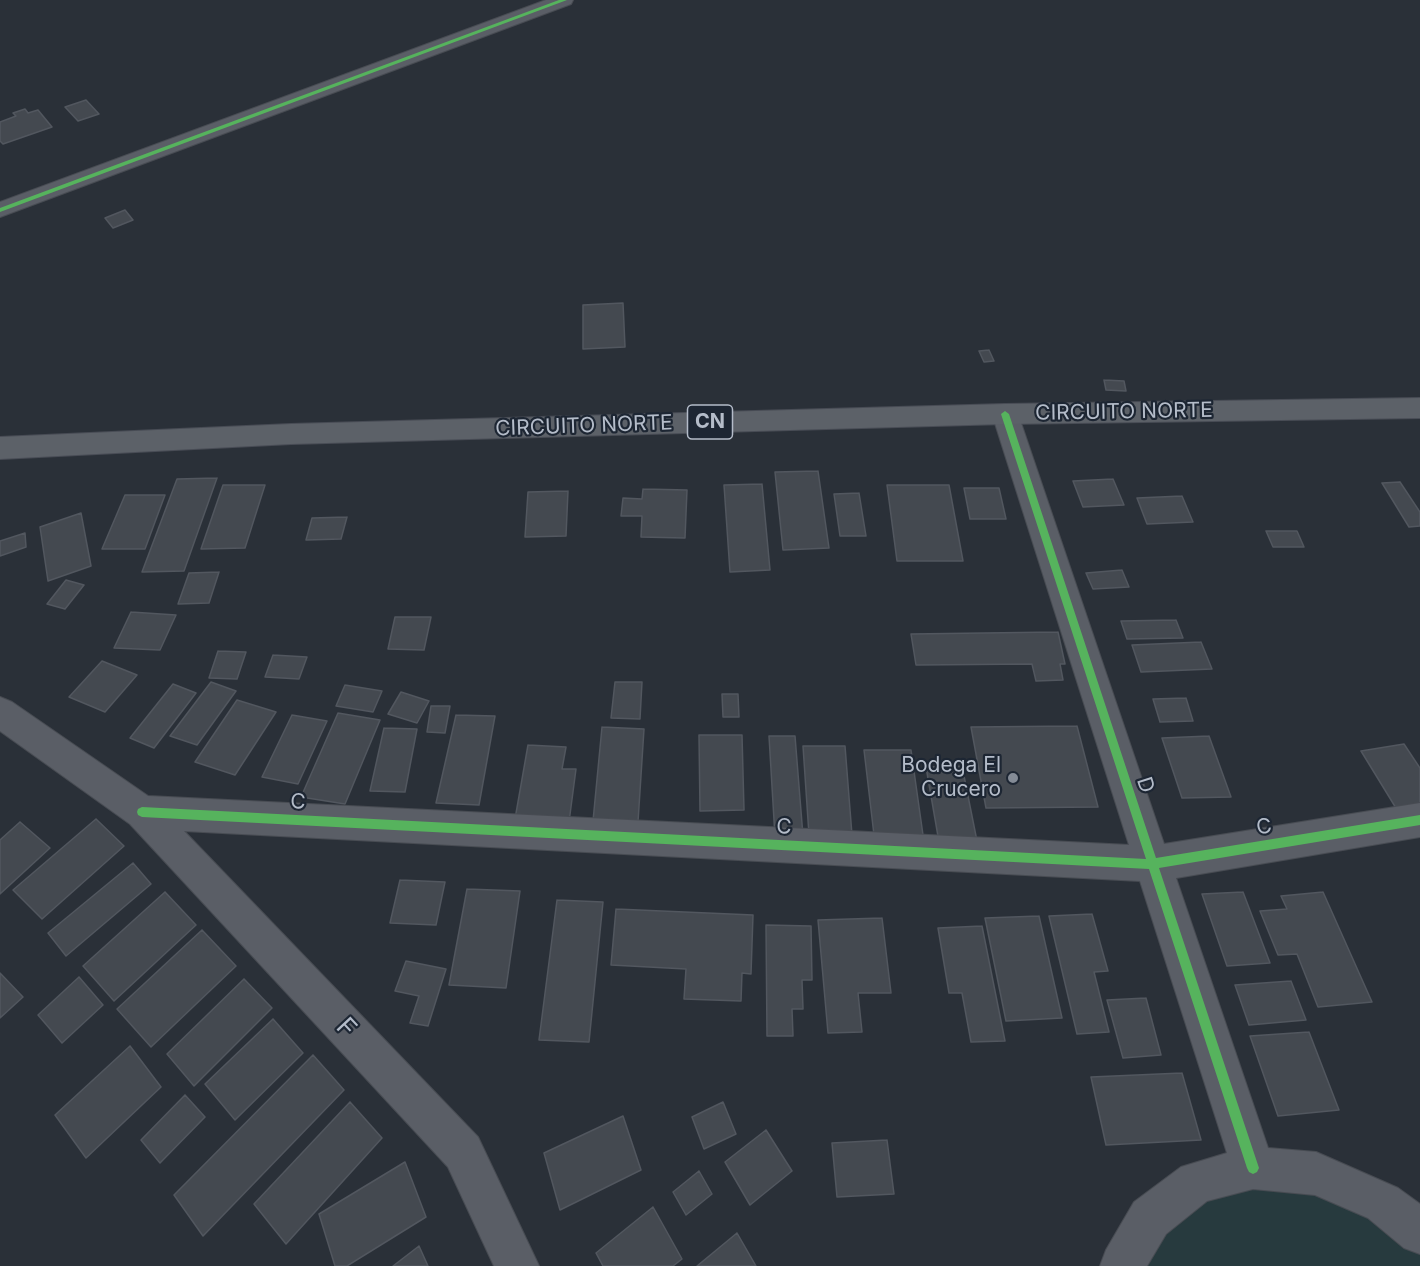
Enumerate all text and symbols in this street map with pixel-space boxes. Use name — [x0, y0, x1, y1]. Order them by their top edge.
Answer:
street label: CIRCUITO NORTE — [1035, 398, 1213, 426]
road number: CN — [688, 405, 732, 439]
street label: CIRCUITO NORTE — [495, 410, 673, 442]
place label: Bodega El Crucero — [901, 753, 1001, 803]
marker: Bodega El Crucero — [1006, 771, 1020, 785]
street label: D — [1131, 774, 1159, 796]
street label: C — [290, 789, 306, 815]
street label: C — [1254, 813, 1274, 841]
street label: C — [776, 814, 792, 840]
street label: F — [329, 1012, 363, 1044]

